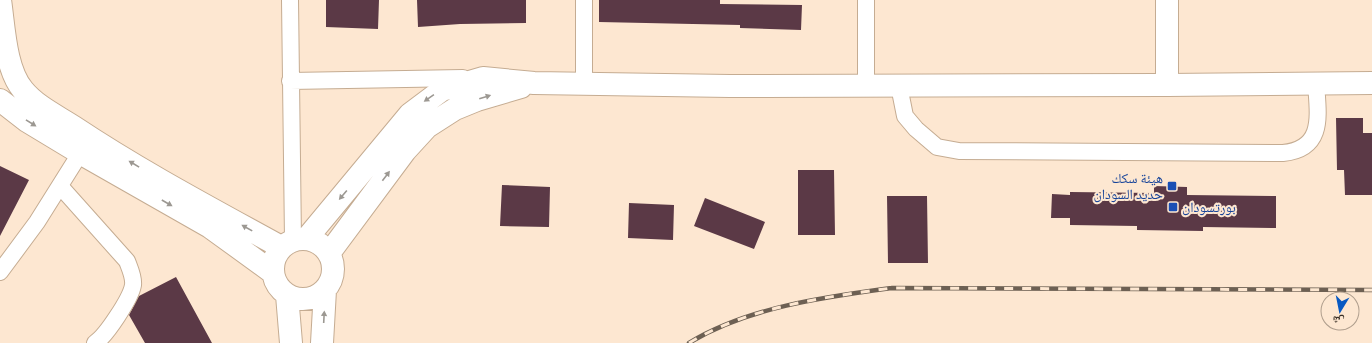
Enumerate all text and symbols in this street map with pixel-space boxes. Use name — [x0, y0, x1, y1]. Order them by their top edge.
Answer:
one-way arrow — [424, 94, 435, 102]
one-way arrow — [480, 94, 492, 100]
one-way arrow — [26, 119, 36, 127]
one-way arrow — [128, 160, 140, 167]
place label: هيئة سكك حديد السودان — [1093, 167, 1163, 204]
one-way arrow — [382, 171, 390, 181]
marker: هيئة سكك حديد السودان — [1166, 180, 1178, 192]
one-way arrow — [338, 189, 347, 200]
place label: بورتسودان — [1182, 196, 1236, 217]
one-way arrow — [161, 200, 173, 207]
marker: بورتسودان — [1167, 201, 1179, 213]
one-way arrow — [241, 225, 253, 231]
north arrow — [1320, 291, 1360, 331]
one-way arrow — [320, 311, 327, 323]
text: ش — [1331, 312, 1345, 330]

